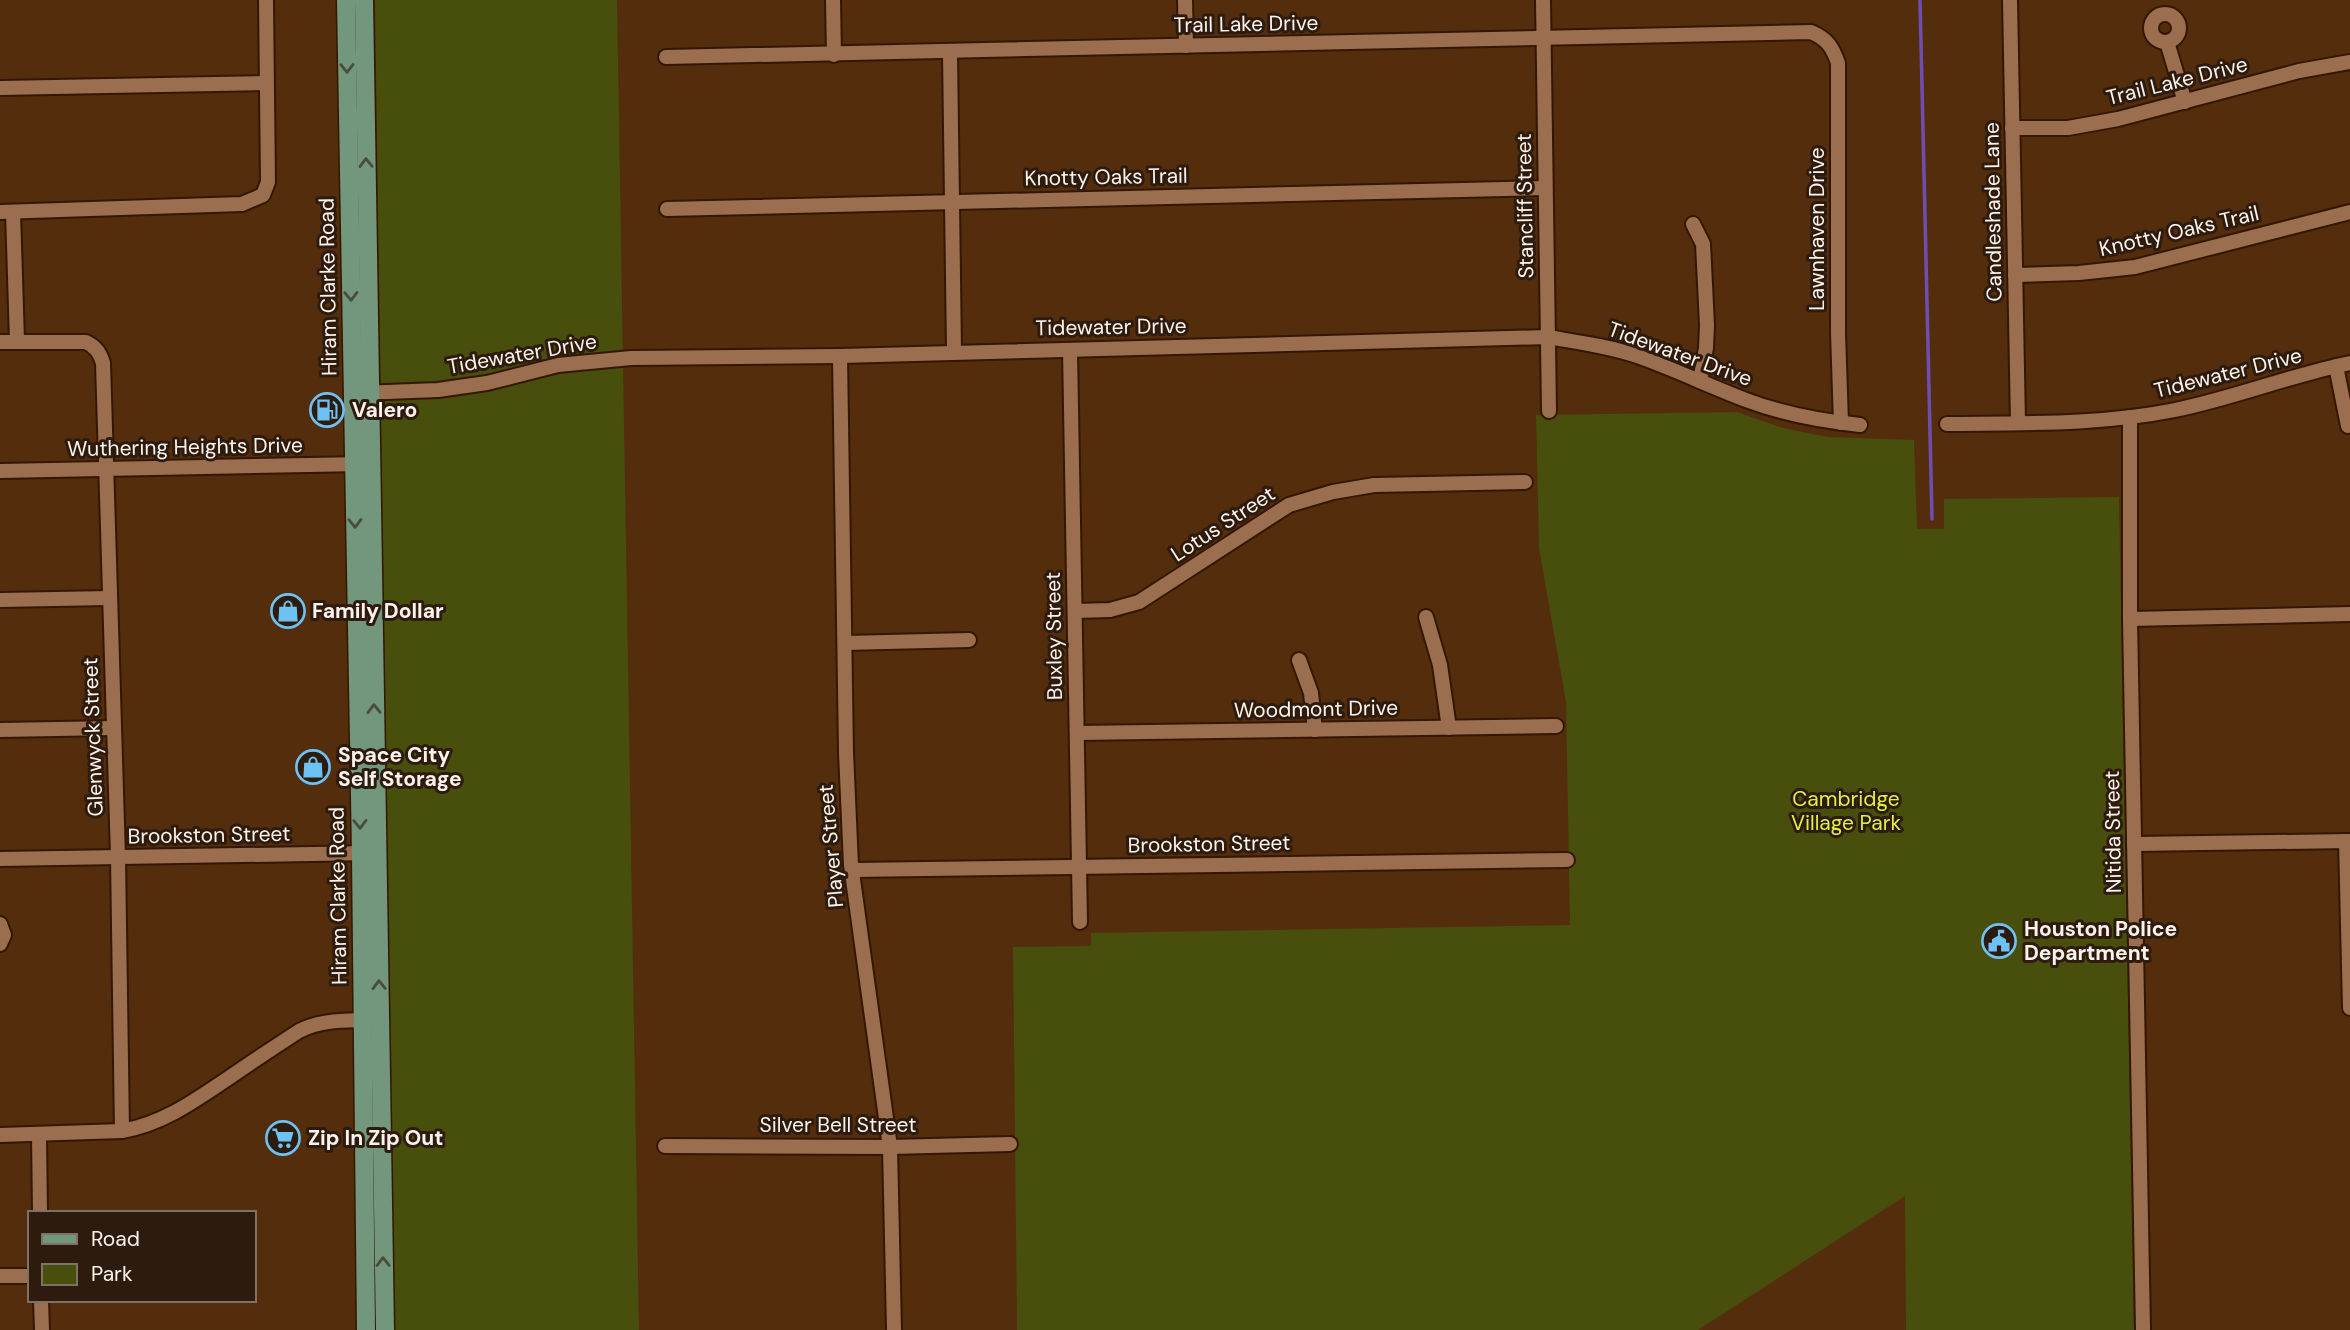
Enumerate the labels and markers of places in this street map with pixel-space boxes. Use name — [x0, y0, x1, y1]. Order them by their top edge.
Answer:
fuel station icon: Valero — [308, 391, 346, 429]
place label: Valero — [352, 396, 417, 424]
shop icon: Family Dollar — [269, 592, 307, 630]
place label: Family Dollar — [312, 597, 444, 625]
place label: Space City Self Storage — [338, 741, 462, 793]
shop icon: Space City Self Storage — [294, 748, 332, 786]
place label: Houston Police Department — [2024, 915, 2177, 967]
public building icon: Houston Police Department — [1980, 922, 2018, 960]
supermarket icon: Zip In Zip Out — [264, 1119, 302, 1157]
place label: Zip In Zip Out — [308, 1124, 443, 1152]

